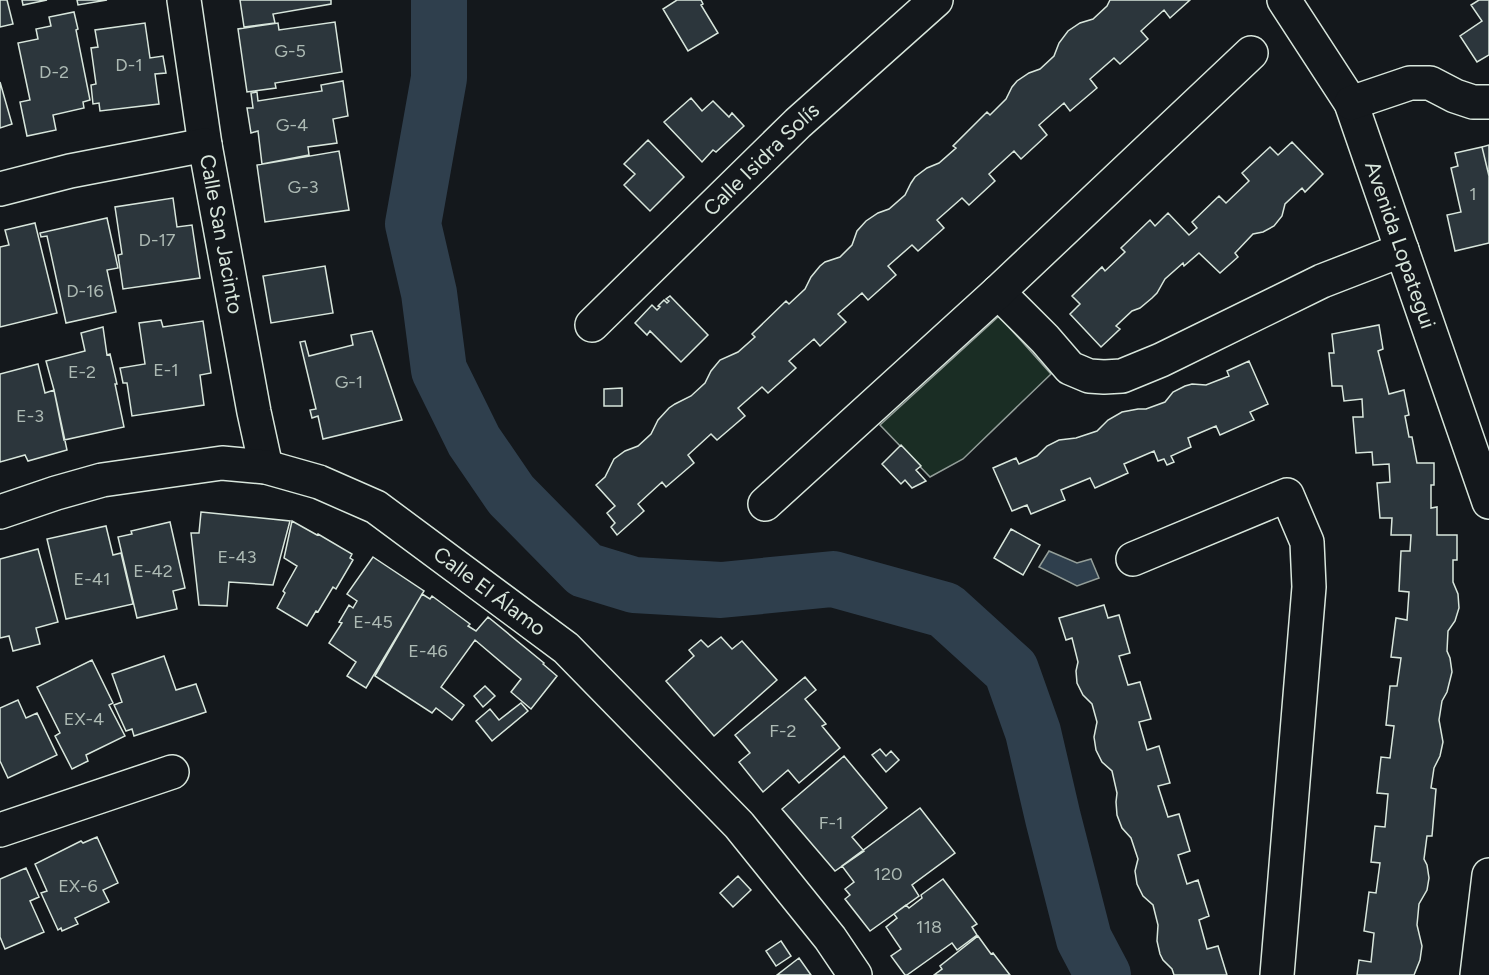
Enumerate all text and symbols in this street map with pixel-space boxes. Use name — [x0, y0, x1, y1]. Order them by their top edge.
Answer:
house number: G-5 — [274, 40, 306, 62]
house number: D-1 — [115, 54, 143, 76]
house number: D-2 — [39, 61, 69, 83]
street label: Calle Isidra Solís — [698, 97, 824, 221]
house number: G-4 — [276, 114, 308, 136]
street label: Calle San Jacinto — [195, 152, 249, 316]
street label: Avenida Lopategui — [1360, 158, 1441, 332]
house number: G-3 — [288, 176, 318, 198]
house number: 1 — [1469, 183, 1477, 205]
house number: D-17 — [139, 229, 176, 251]
house number: D-16 — [66, 280, 104, 302]
house number: E-1 — [153, 359, 179, 381]
house number: E-2 — [68, 361, 96, 383]
house number: G-1 — [335, 371, 363, 393]
house number: E-3 — [16, 405, 44, 427]
street label: Calle El Álamo — [429, 541, 551, 641]
house number: E-43 — [217, 546, 257, 568]
house number: E-42 — [133, 560, 173, 582]
house number: E-41 — [74, 568, 110, 590]
house number: E-45 — [353, 611, 393, 633]
house number: E-46 — [408, 640, 448, 662]
house number: EX-4 — [64, 708, 104, 730]
house number: F-2 — [769, 720, 797, 742]
house number: F-1 — [819, 812, 843, 834]
house number: 120 — [873, 863, 903, 885]
house number: EX-6 — [58, 875, 98, 897]
house number: 118 — [916, 916, 942, 938]

